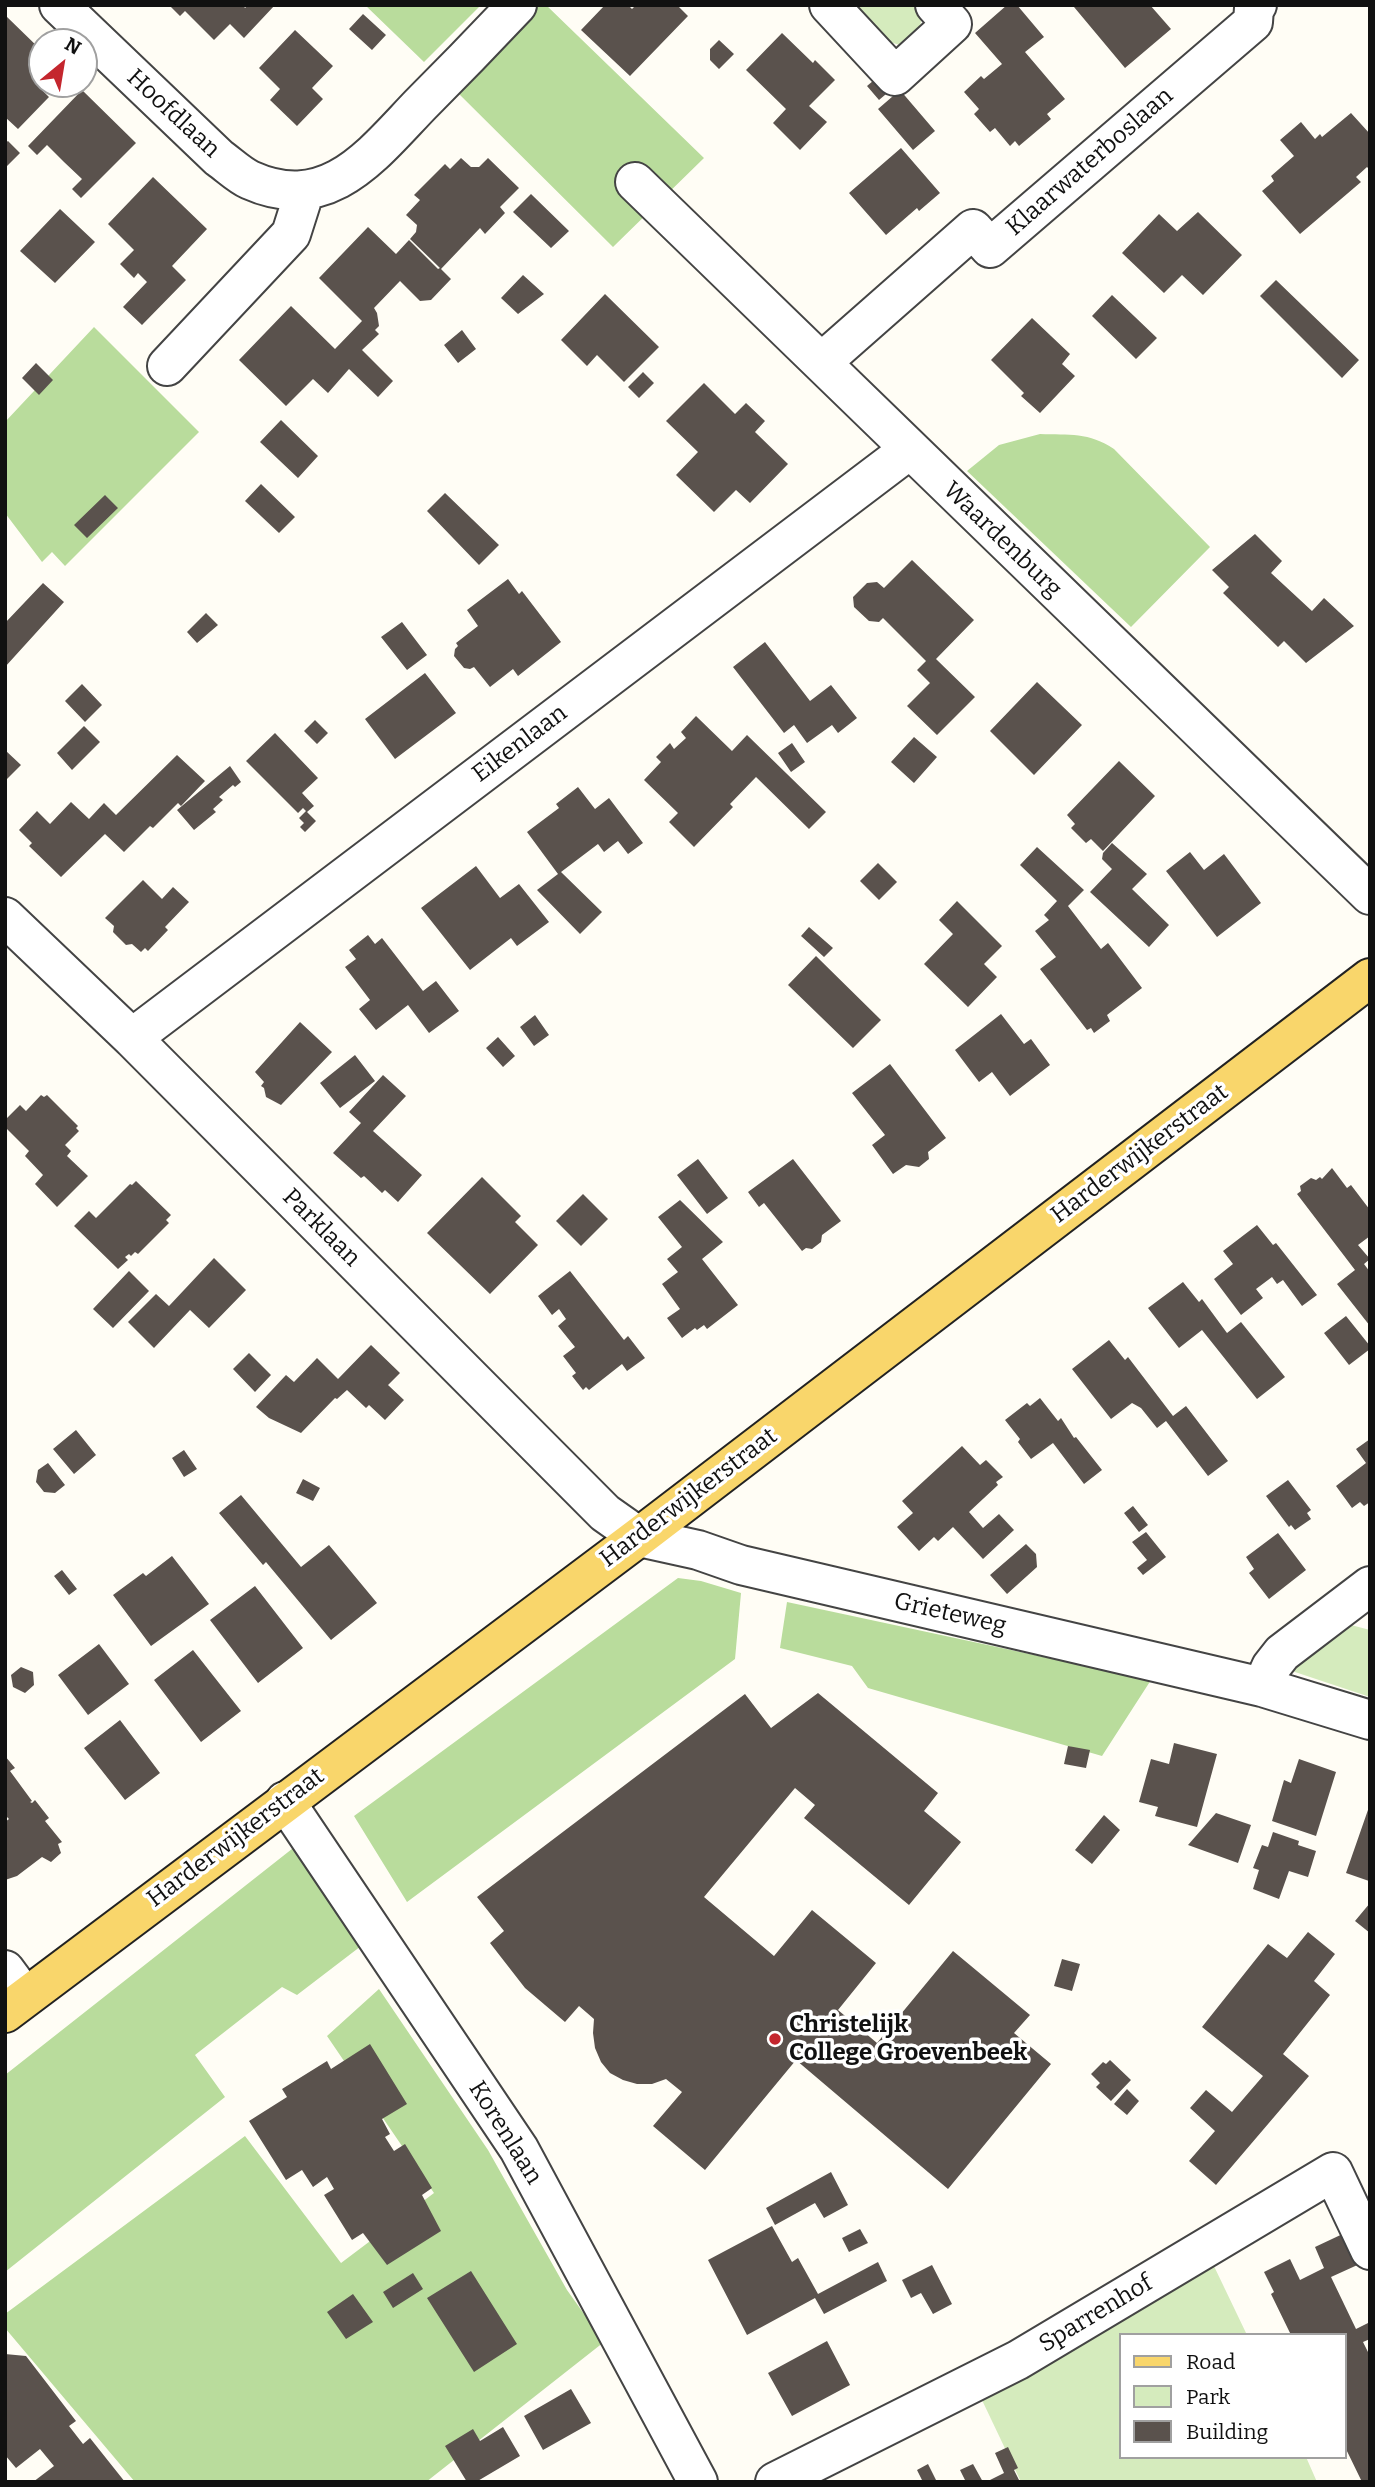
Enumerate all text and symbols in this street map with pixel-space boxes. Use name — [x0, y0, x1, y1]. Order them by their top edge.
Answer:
north arrow — [28, 28, 98, 98]
text: N — [61, 32, 85, 60]
street label: Hoofdlaan — [121, 64, 225, 164]
street label: Klaarwaterboslaan — [1001, 82, 1179, 242]
street label: Waardenburg — [937, 476, 1067, 604]
street label: Eikenlaan — [467, 699, 573, 789]
street label: Harderwijkerstraat — [1046, 1078, 1234, 1230]
street label: Parklaan — [276, 1183, 366, 1273]
street label: Harderwijkerstraat — [595, 1422, 783, 1574]
street label: Grieteweg — [891, 1587, 1009, 1641]
street label: Harderwijkerstraat — [142, 1762, 330, 1914]
place label: Christelijk College Groevenbeek — [789, 2011, 1027, 2067]
marker: Christelijk College Groevenbeek — [767, 2031, 783, 2047]
street label: Korenlaan — [462, 2076, 548, 2190]
street label: Sparrenhof — [1034, 2269, 1158, 2359]
legend — [1120, 2333, 1347, 2459]
text: Road — [1186, 2349, 1235, 2375]
text: Park — [1186, 2384, 1230, 2410]
text: Building — [1186, 2419, 1268, 2445]

